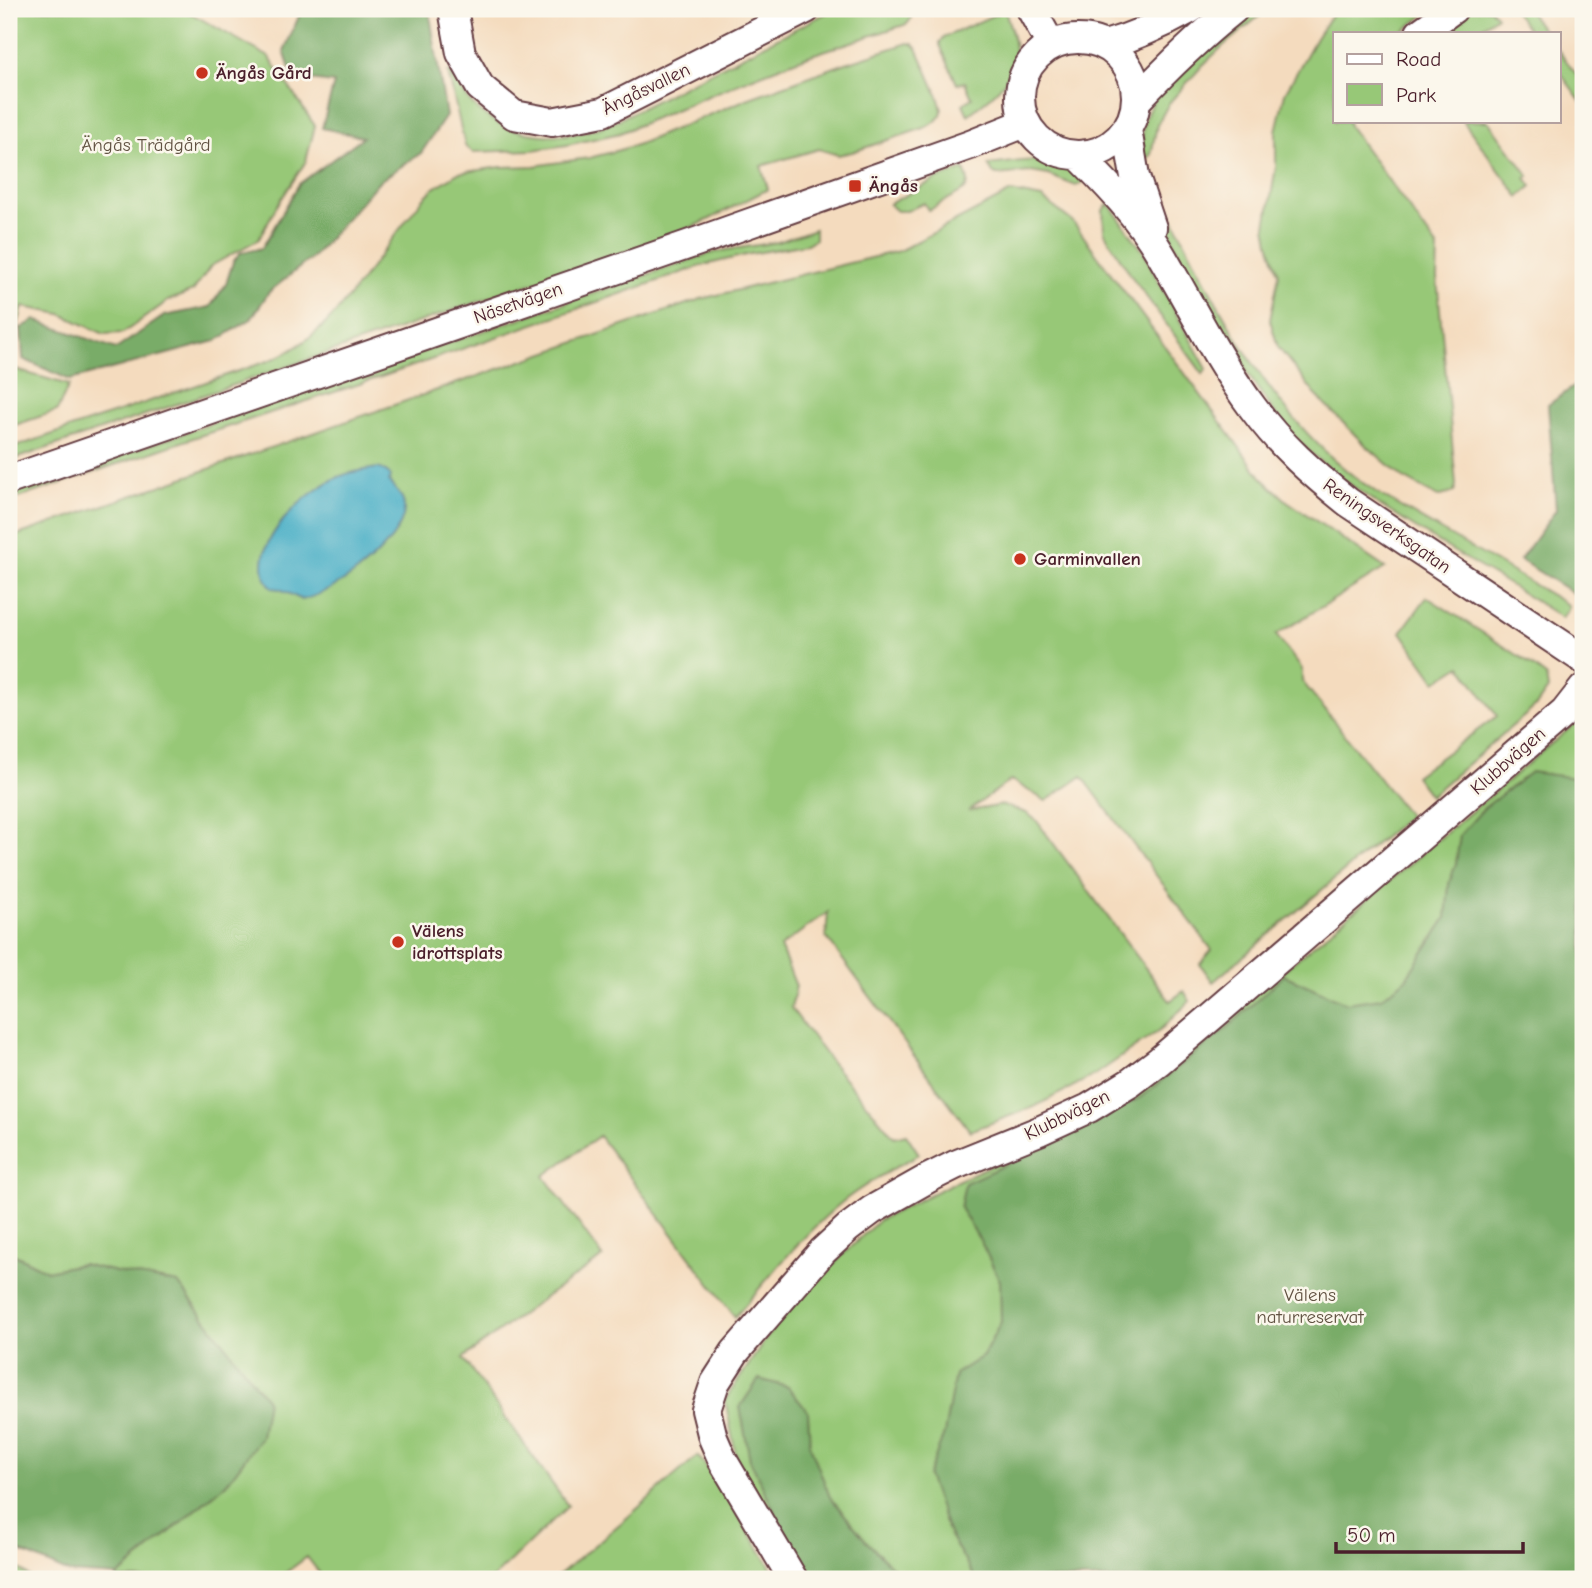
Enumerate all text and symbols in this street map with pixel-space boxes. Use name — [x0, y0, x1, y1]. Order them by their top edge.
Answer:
legend — [1333, 32, 1560, 122]
text: Road — [1396, 47, 1441, 71]
street label: Ängåsvallen — [598, 58, 694, 120]
place label: Ängås Gård — [216, 62, 312, 84]
marker: Ängås Gård — [194, 65, 210, 81]
text: Park — [1396, 83, 1436, 107]
park label: Ängås Trädgård — [81, 134, 211, 156]
place label: Ängås — [869, 175, 918, 197]
marker: Ängås — [847, 178, 863, 194]
street label: Näsetvägen — [471, 278, 565, 328]
street label: Reningsverksgatan — [1319, 474, 1455, 578]
place label: Garminvallen — [1034, 548, 1141, 570]
marker: Garminvallen — [1012, 551, 1028, 567]
street label: Klubbvägen — [1466, 722, 1550, 800]
place label: Välens idrottsplats — [412, 920, 503, 964]
marker: Välens idrottsplats — [390, 934, 406, 950]
street label: Klubbvägen — [1021, 1085, 1113, 1145]
park label: Välens naturreservat — [1256, 1284, 1364, 1328]
scale bar — [1336, 1511, 1524, 1555]
text: 50 m — [1347, 1523, 1396, 1547]

